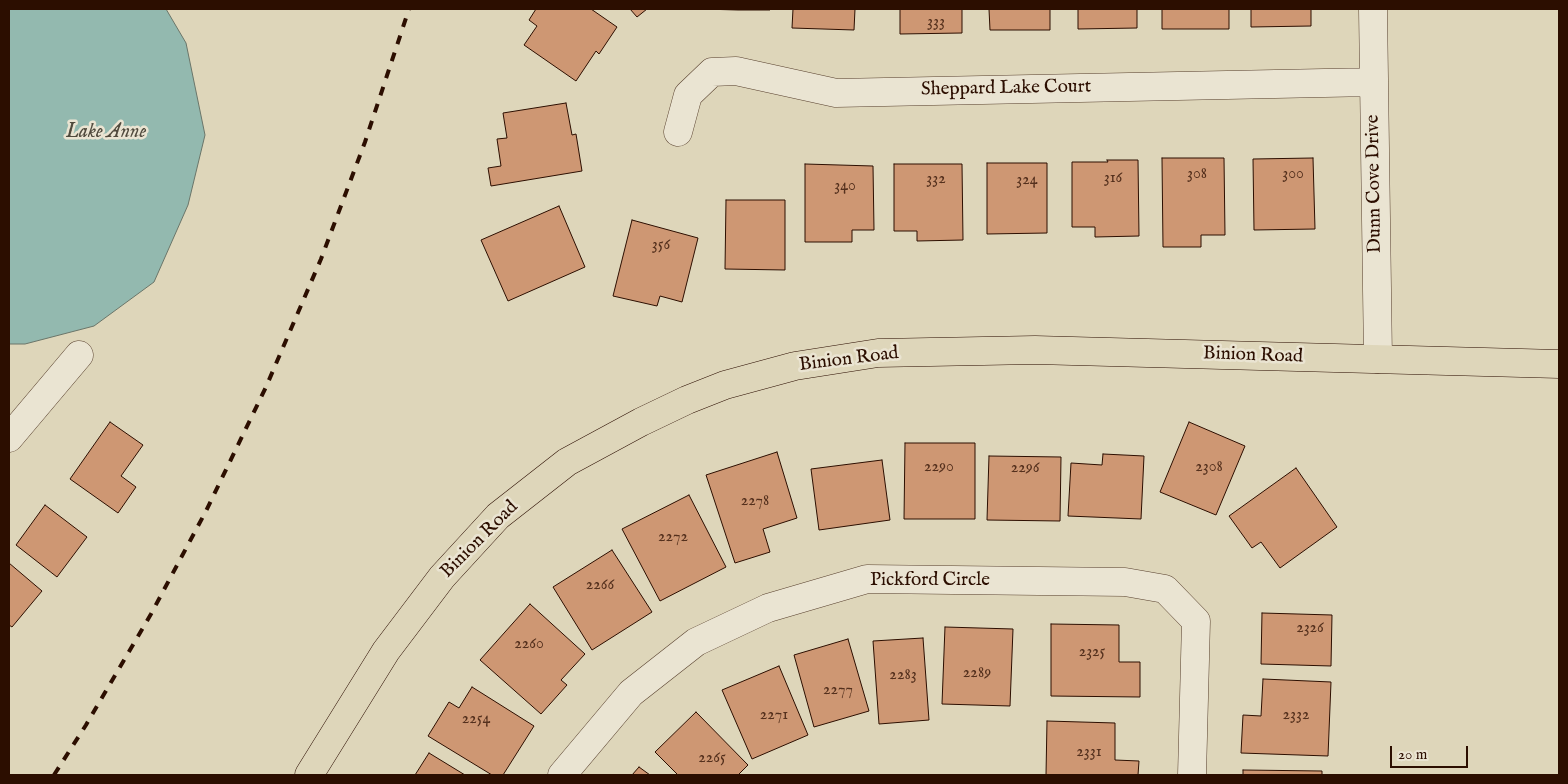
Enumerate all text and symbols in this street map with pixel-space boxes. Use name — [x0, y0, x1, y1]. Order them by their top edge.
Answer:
house number: 333 — [927, 13, 945, 33]
street label: Sheppard Lake Court — [921, 76, 1091, 102]
street label: Dunn Cove Drive — [1362, 115, 1388, 253]
water label: Lake Anne — [66, 121, 146, 145]
house number: 308 — [1187, 165, 1207, 185]
house number: 300 — [1282, 165, 1304, 185]
house number: 316 — [1104, 169, 1122, 189]
house number: 332 — [926, 170, 946, 190]
house number: 324 — [1016, 171, 1038, 191]
house number: 340 — [834, 177, 856, 197]
house number: 356 — [652, 236, 670, 256]
street label: Binion Road — [798, 343, 900, 377]
street label: Binion Road — [1203, 343, 1303, 369]
house number: 2290 — [924, 458, 954, 478]
house number: 2308 — [1195, 458, 1223, 478]
house number: 2296 — [1011, 459, 1039, 479]
house number: 2278 — [741, 492, 769, 512]
street label: Binion Road — [437, 497, 523, 583]
house number: 2272 — [658, 528, 688, 548]
street label: Pickford Circle — [870, 570, 990, 592]
house number: 2266 — [586, 576, 614, 596]
house number: 2326 — [1296, 619, 1324, 639]
house number: 2260 — [514, 635, 544, 655]
house number: 2325 — [1079, 643, 1105, 663]
house number: 2289 — [963, 664, 991, 684]
house number: 2283 — [889, 666, 917, 686]
house number: 2277 — [823, 681, 853, 701]
house number: 2271 — [760, 706, 788, 726]
house number: 2332 — [1283, 706, 1309, 726]
house number: 2254 — [462, 710, 490, 730]
scale bar — [1393, 736, 1470, 768]
house number: 2331 — [1076, 743, 1102, 763]
text: 20 m — [1398, 745, 1427, 764]
house number: 2265 — [698, 749, 726, 769]

